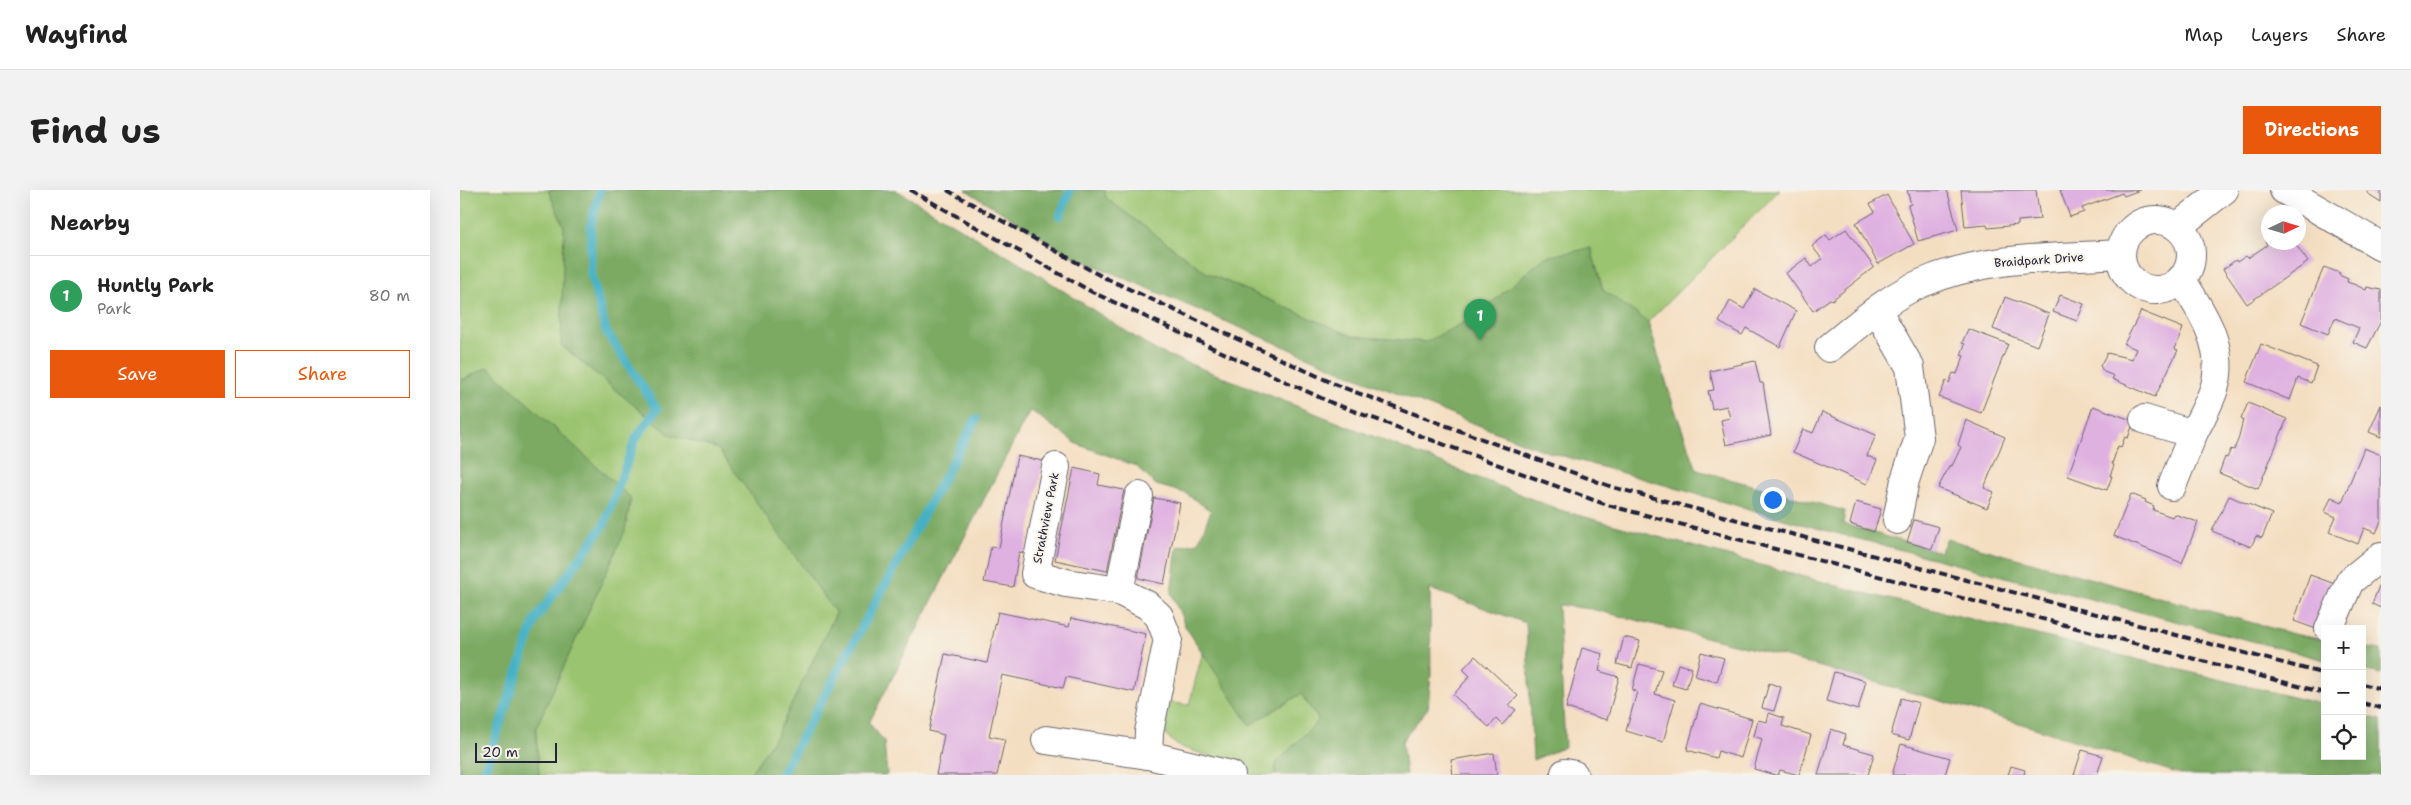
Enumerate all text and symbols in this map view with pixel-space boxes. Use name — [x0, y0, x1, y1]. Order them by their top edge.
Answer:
text: Wayfind — [25, 19, 128, 51]
text: Map — [2185, 23, 2223, 47]
text: Layers — [2251, 23, 2308, 47]
text: Share — [2336, 23, 2386, 47]
button: Directions — [2243, 106, 2381, 154]
text: Find us — [30, 107, 161, 154]
north arrow — [2261, 205, 2306, 250]
text: Nearby — [50, 209, 130, 237]
street label: Braidpark Drive — [1994, 249, 2085, 271]
text: Huntly Park — [97, 273, 214, 298]
text: 1 — [62, 285, 70, 306]
text: 80 m — [369, 285, 410, 306]
text: Park — [97, 298, 131, 319]
pin: 1 — [1464, 299, 1496, 340]
button: Save — [50, 350, 225, 398]
button: Share — [235, 350, 410, 398]
street label: Strathview Park — [1029, 471, 1063, 565]
your location — [1760, 487, 1786, 513]
map controls — [2321, 625, 2366, 760]
button: + — [2321, 625, 2366, 670]
button: − — [2321, 670, 2366, 715]
button: locate — [2321, 715, 2366, 760]
scale bar — [475, 740, 558, 763]
text: 20 m — [482, 743, 518, 761]

